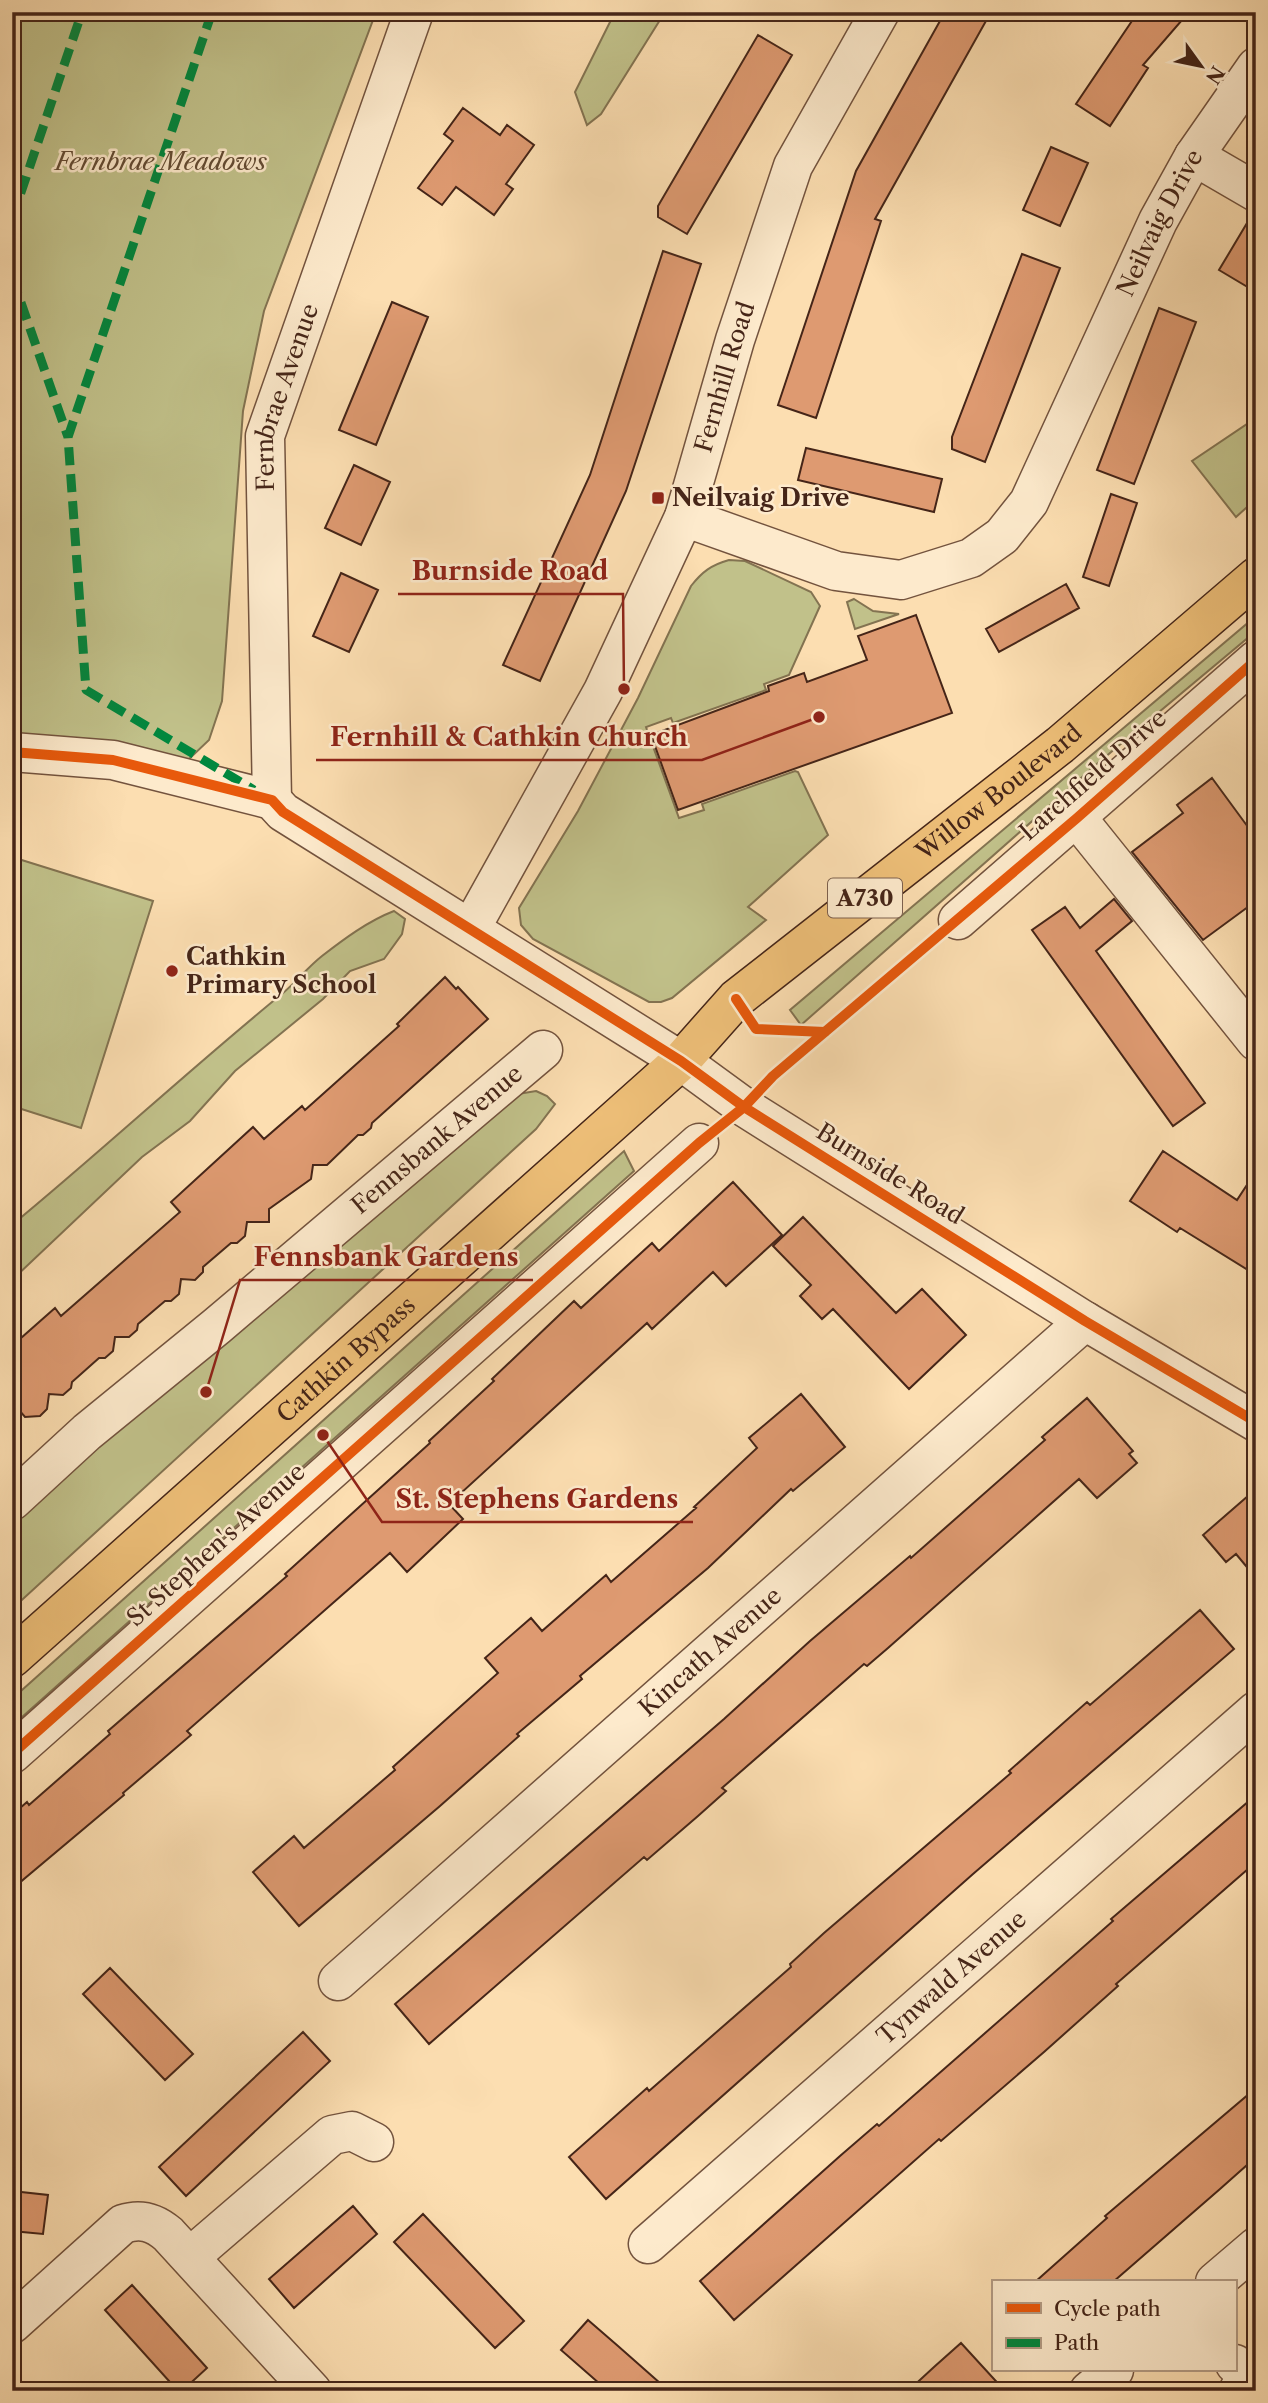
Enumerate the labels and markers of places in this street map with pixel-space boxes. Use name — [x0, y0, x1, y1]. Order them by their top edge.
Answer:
place label: Neilvaig Drive — [672, 483, 849, 512]
marker: Neilvaig Drive — [650, 490, 666, 506]
callout: Burnside Road — [398, 547, 623, 594]
callout: Fernhill & Cathkin Church — [316, 713, 702, 760]
place label: Cathkin Primary School — [186, 942, 376, 999]
marker: Cathkin Primary School — [164, 963, 180, 979]
callout: Fennsbank Gardens — [240, 1233, 533, 1280]
callout: St. Stephens Gardens — [382, 1475, 693, 1522]

